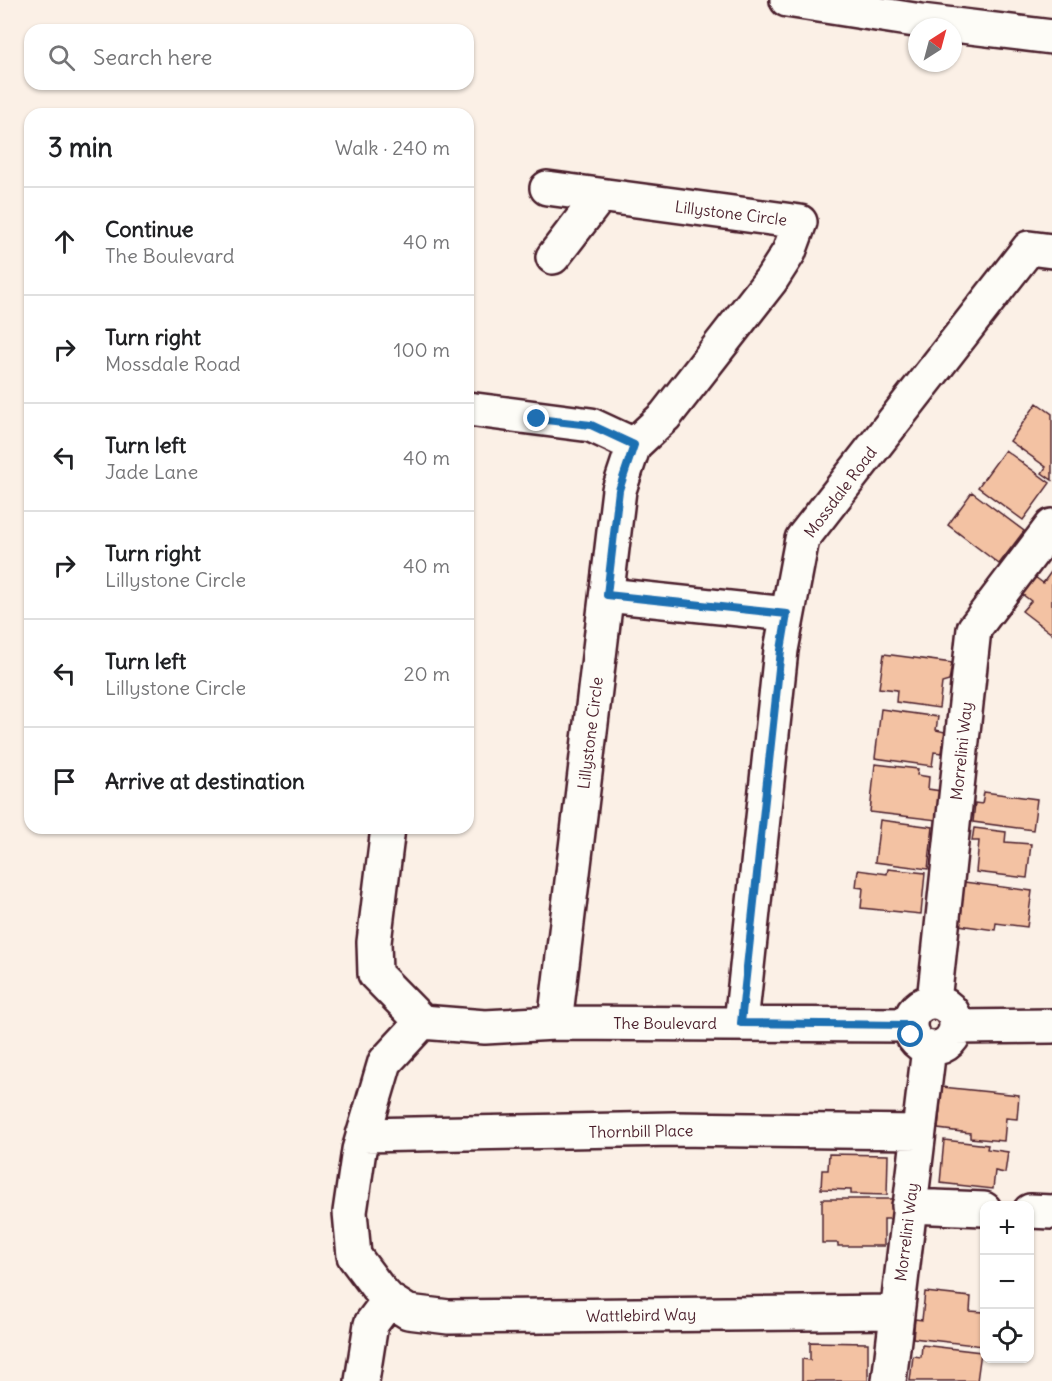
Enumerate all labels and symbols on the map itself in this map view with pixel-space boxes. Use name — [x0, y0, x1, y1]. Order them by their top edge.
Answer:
north arrow — [908, 18, 962, 72]
street label: Lillystone Circle — [674, 196, 788, 230]
route end — [523, 405, 549, 431]
street label: Mossdale Road — [799, 443, 881, 541]
street label: Lillystone Circle — [573, 676, 607, 790]
street label: Morrelini Way — [946, 701, 976, 801]
street label: The Boulevard — [613, 1013, 717, 1033]
route start — [897, 1021, 923, 1047]
street label: Thornbill Place — [589, 1120, 693, 1142]
street label: Morrelini Way — [890, 1182, 922, 1282]
street label: Wattlebird Way — [586, 1304, 696, 1326]

